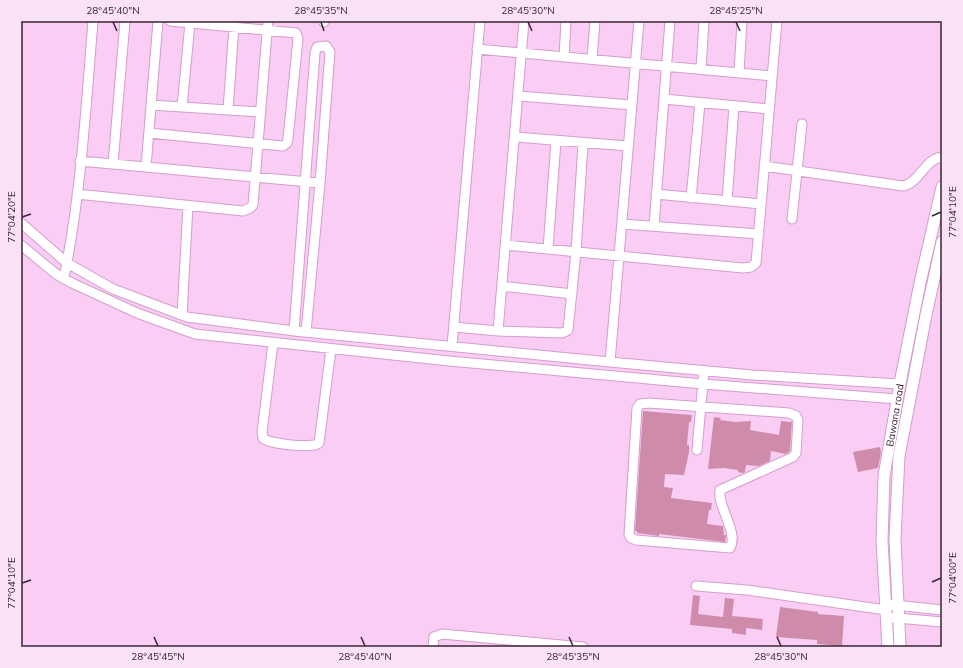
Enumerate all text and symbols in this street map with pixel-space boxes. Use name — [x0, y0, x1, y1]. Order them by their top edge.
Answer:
text: 28°45'40"N — [86, 4, 140, 17]
text: 28°45'35"N — [294, 4, 348, 17]
text: 28°45'30"N — [501, 4, 555, 17]
text: 28°45'25"N — [709, 4, 763, 17]
text: 77°04'10"E — [946, 186, 959, 238]
text: 77°04'20"E — [5, 191, 18, 243]
street label: Bawana road — [883, 383, 907, 447]
text: 77°04'00"E — [946, 552, 959, 604]
text: 77°04'10"E — [5, 557, 18, 609]
text: 28°45'45"N — [131, 650, 185, 663]
text: 28°45'40"N — [338, 650, 392, 663]
text: 28°45'35"N — [546, 650, 600, 663]
text: 28°45'30"N — [754, 650, 808, 663]

